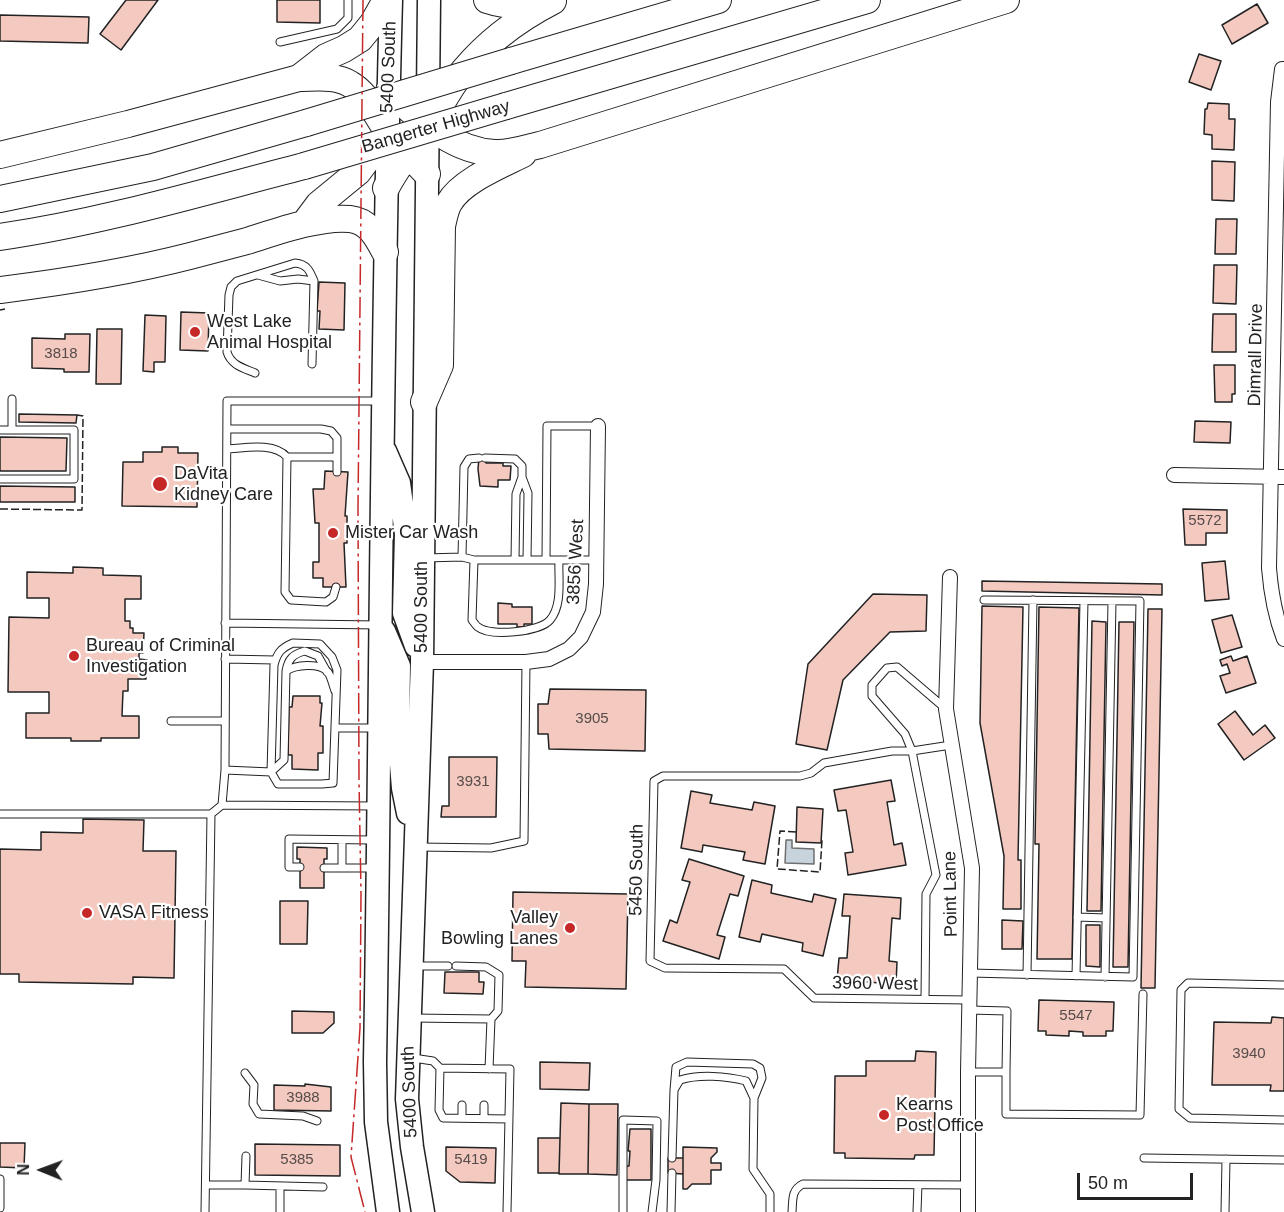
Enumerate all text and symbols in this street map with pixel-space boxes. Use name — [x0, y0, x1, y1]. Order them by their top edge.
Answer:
street label: 5400 South — [377, 21, 401, 113]
street label: Bangerter Highway — [359, 96, 513, 158]
street label: Dimrall Drive — [1244, 303, 1268, 407]
place label: West Lake Animal Hospital — [207, 311, 332, 354]
marker: West Lake Animal Hospital — [188, 325, 202, 339]
house number: 3818 — [44, 345, 78, 363]
place label: DaVita Kidney Care — [174, 463, 273, 506]
marker: DaVita Kidney Care — [151, 475, 169, 493]
house number: 5572 — [1188, 512, 1222, 530]
street label: 3856 West — [563, 519, 589, 605]
place label: Mister Car Wash — [345, 522, 478, 544]
marker: Mister Car Wash — [326, 526, 340, 540]
street label: 5400 South — [411, 561, 433, 653]
place label: Bureau of Criminal Investigation — [86, 635, 235, 678]
marker: Bureau of Criminal Investigation — [67, 649, 81, 663]
house number: 3905 — [575, 710, 609, 728]
house number: 3931 — [456, 773, 490, 791]
street label: 5450 South — [625, 824, 649, 916]
street label: Point Lane — [939, 851, 963, 937]
place label: VASA Fitness — [99, 902, 209, 924]
marker: VASA Fitness — [80, 906, 94, 920]
place label: Valley Bowling Lanes — [441, 907, 558, 950]
marker: Valley Bowling Lanes — [563, 921, 577, 935]
street label: 3960 West — [832, 972, 918, 996]
house number: 5547 — [1059, 1007, 1093, 1025]
house number: 3940 — [1232, 1045, 1266, 1063]
street label: 5400 South — [398, 1046, 422, 1138]
house number: 3988 — [286, 1089, 320, 1107]
place label: Kearns Post Office — [896, 1094, 984, 1136]
marker: Kearns Post Office — [877, 1108, 891, 1122]
north arrow — [12, 1140, 72, 1200]
house number: 5385 — [280, 1151, 314, 1169]
house number: 5419 — [454, 1151, 488, 1169]
scale bar — [1080, 1161, 1196, 1199]
text: N — [15, 1164, 32, 1176]
text: 50 m — [1088, 1173, 1128, 1193]

